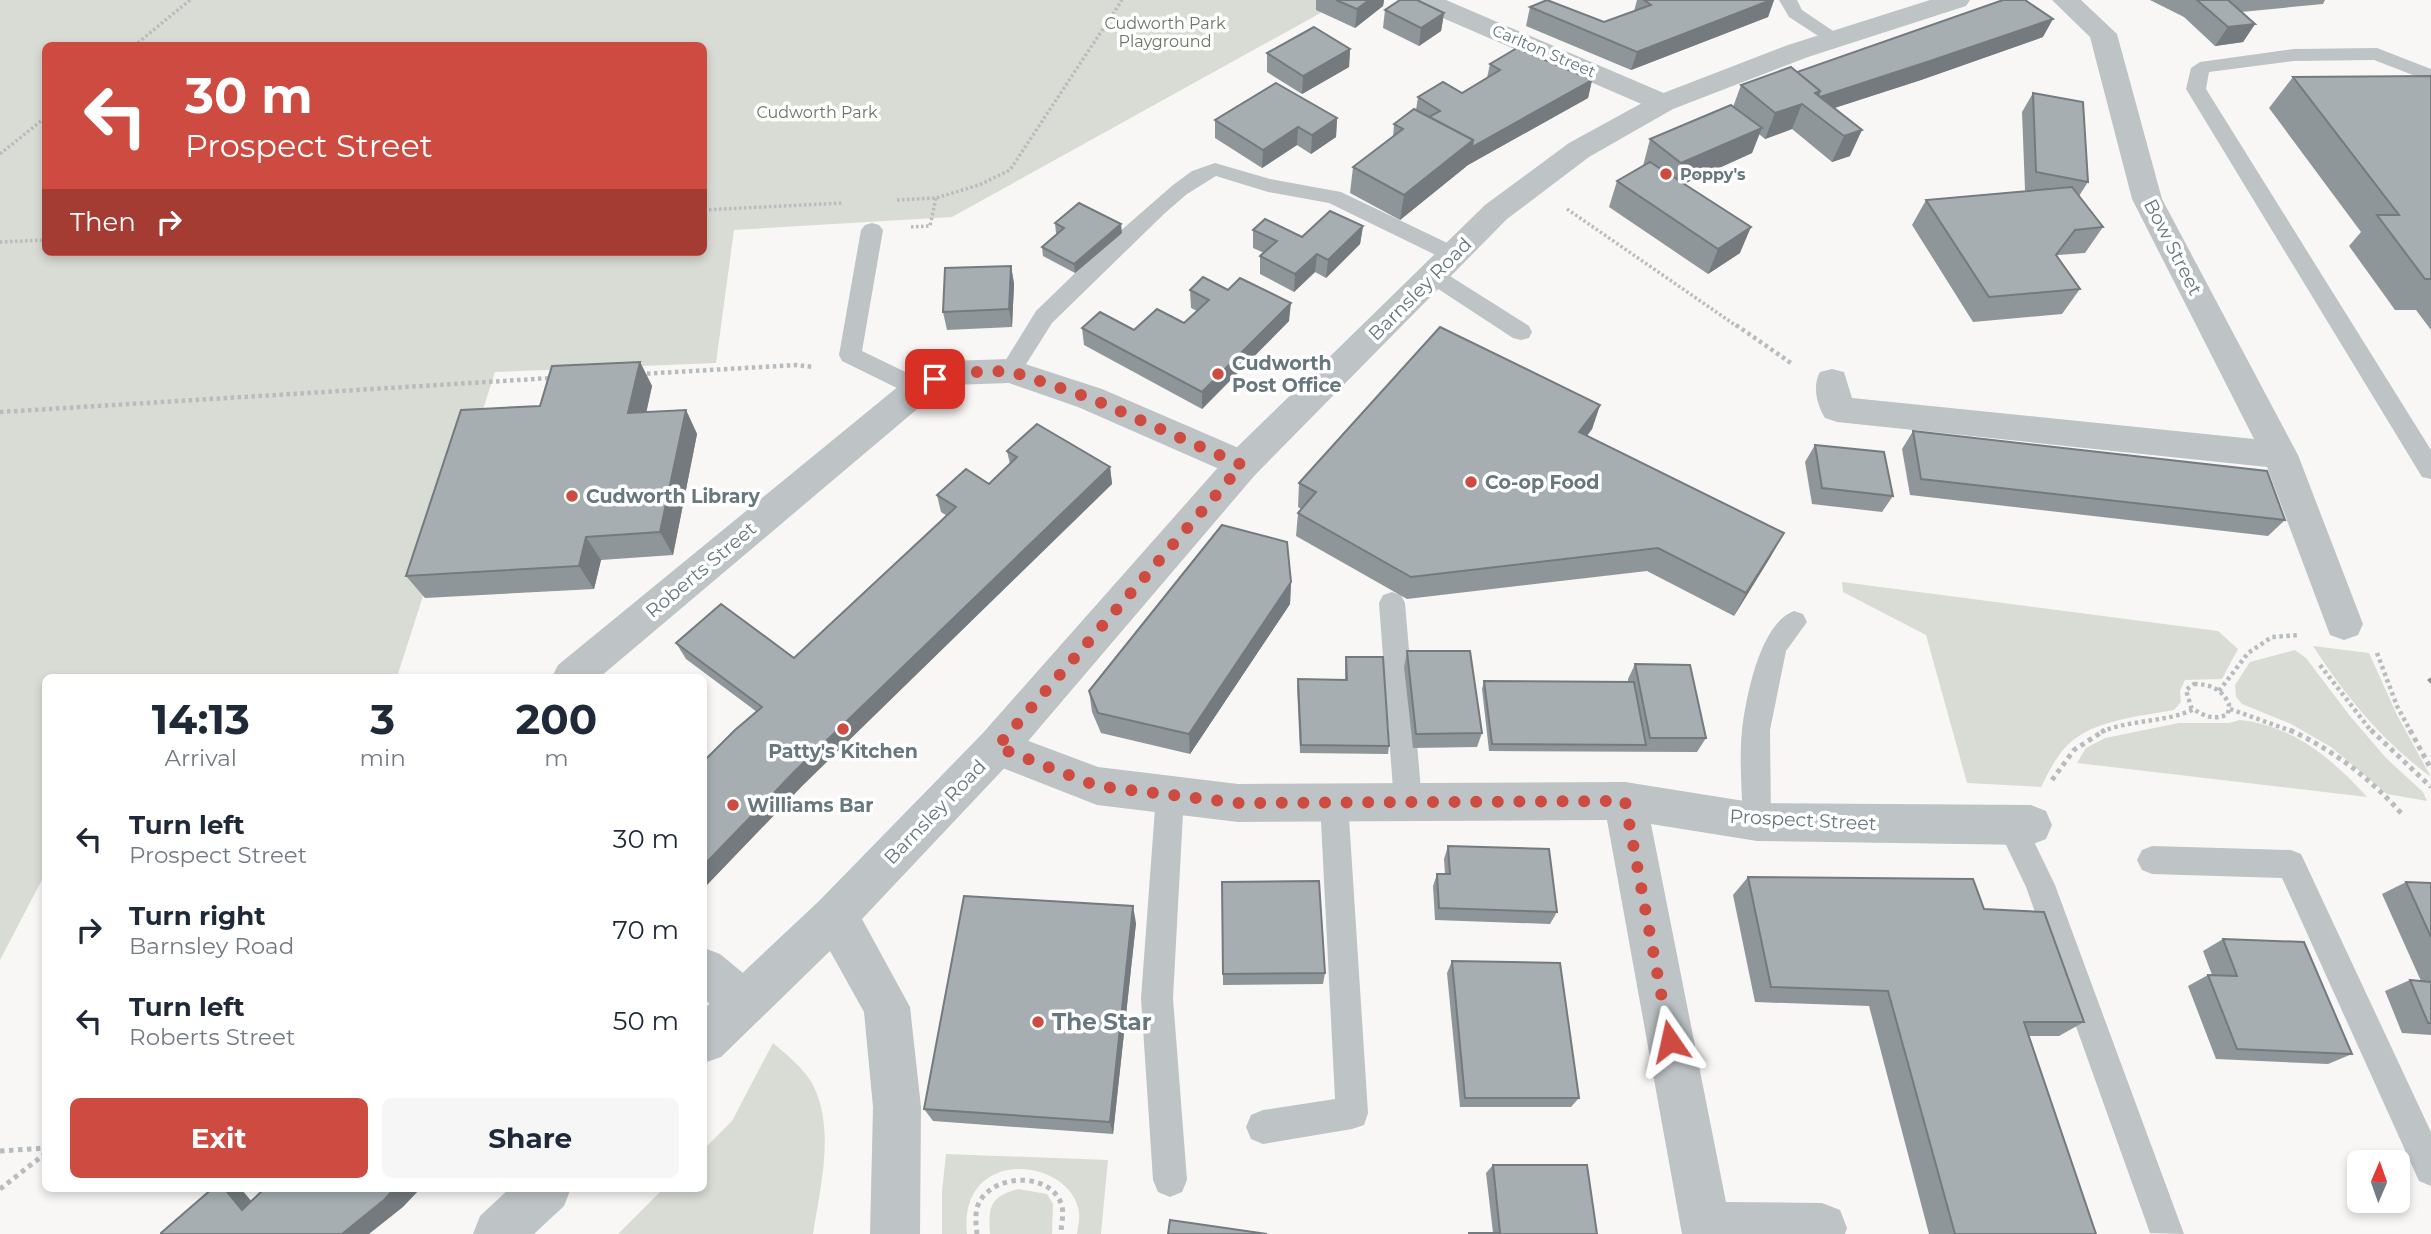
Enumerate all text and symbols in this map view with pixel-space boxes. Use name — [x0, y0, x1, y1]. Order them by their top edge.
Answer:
park label: Cudworth Park Playground — [1104, 14, 1226, 51]
street label: Carlton Street — [1489, 21, 1599, 82]
text: 30 m — [185, 66, 313, 125]
icon: left — [70, 70, 161, 161]
park label: Cudworth Park — [756, 103, 878, 122]
text: Prospect Street — [185, 126, 433, 165]
place label: Poppy's — [1680, 165, 1746, 184]
marker: Poppy's — [1658, 166, 1674, 182]
street label: Bow Street — [2139, 195, 2207, 299]
icon: right — [150, 203, 188, 241]
text: Then — [70, 206, 136, 238]
street label: Barnsley Road — [1364, 233, 1476, 345]
pin — [905, 349, 965, 409]
place label: Cudworth Post Office — [1232, 352, 1341, 397]
icon: arrive — [916, 360, 954, 398]
marker: Cudworth Post Office — [1210, 366, 1226, 382]
place label: Co-op Food — [1485, 471, 1599, 494]
marker: Co-op Food — [1463, 474, 1479, 490]
place label: Cudworth Library — [586, 485, 761, 508]
marker: Cudworth Library — [564, 488, 580, 504]
street label: Roberts Street — [641, 517, 761, 623]
text: 14:13 — [152, 693, 250, 745]
text: 3 — [370, 693, 395, 745]
text: 200 — [515, 693, 597, 745]
marker: Patty's Kitchen — [835, 721, 851, 737]
place label: Patty's Kitchen — [768, 740, 918, 763]
text: Arrival — [165, 744, 237, 772]
text: min — [360, 744, 406, 772]
text: m — [544, 744, 569, 772]
street label: Barnsley Road — [879, 755, 991, 869]
place label: Williams Bar — [747, 794, 873, 817]
marker: Williams Bar — [725, 797, 741, 813]
street label: Prospect Street — [1729, 805, 1877, 835]
text: Turn left — [129, 809, 245, 841]
icon: left — [70, 820, 108, 858]
text: 30 m — [613, 823, 679, 855]
text: Prospect Street — [129, 841, 307, 869]
text: Turn right — [129, 900, 265, 932]
icon: right — [70, 911, 108, 949]
text: 70 m — [613, 914, 679, 946]
text: Barnsley Road — [129, 932, 294, 960]
text: Turn left — [129, 991, 245, 1023]
icon: left — [70, 1002, 108, 1040]
position arrow — [1633, 1004, 1707, 1078]
text: 50 m — [613, 1005, 679, 1037]
place label: The Star — [1052, 1008, 1152, 1036]
marker: The Star — [1030, 1014, 1046, 1030]
text: Roberts Street — [129, 1023, 295, 1051]
button: Exit — [70, 1098, 368, 1178]
button: Share — [382, 1098, 679, 1178]
north arrow — [2347, 1150, 2410, 1213]
map controls — [2347, 1150, 2410, 1213]

